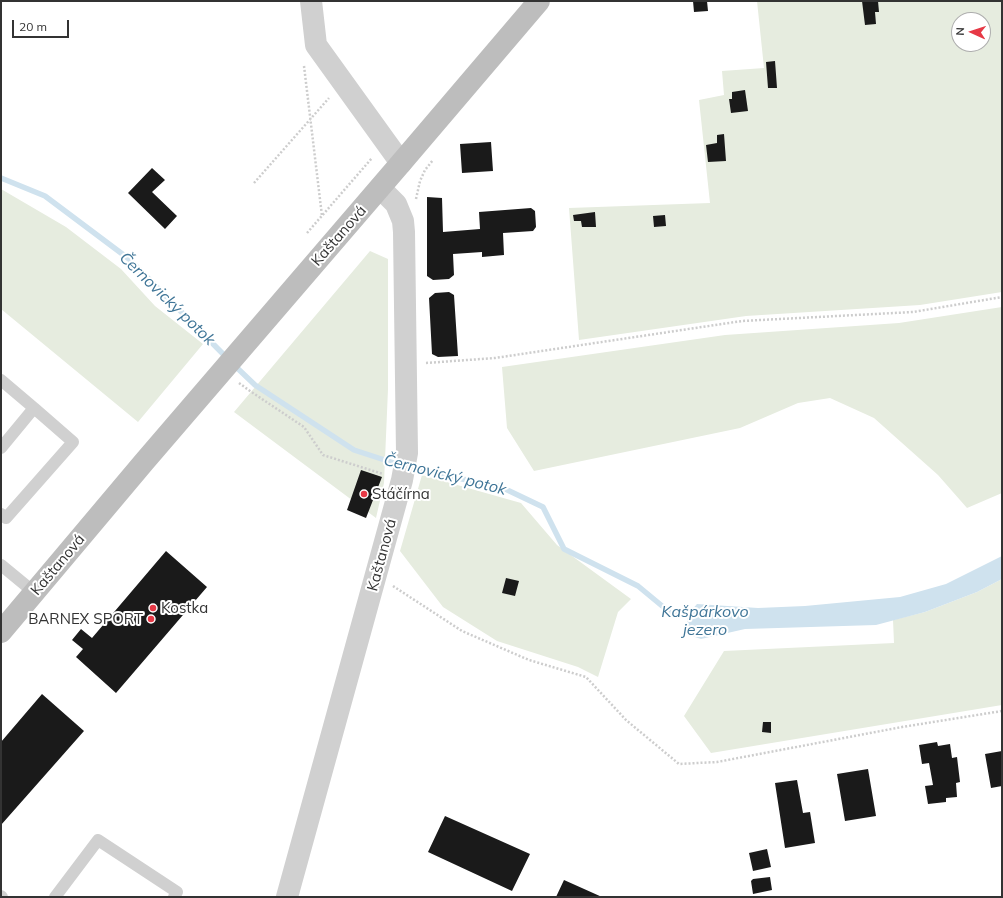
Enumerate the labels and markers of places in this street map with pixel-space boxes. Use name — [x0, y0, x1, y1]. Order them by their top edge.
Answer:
place label: Stáčírna — [372, 485, 430, 503]
marker: Stáčírna — [359, 489, 369, 499]
place label: Kostka — [161, 599, 208, 617]
marker: Kostka — [148, 603, 158, 613]
place label: BARNEX SPORT — [28, 610, 143, 628]
marker: BARNEX SPORT — [146, 614, 156, 624]

